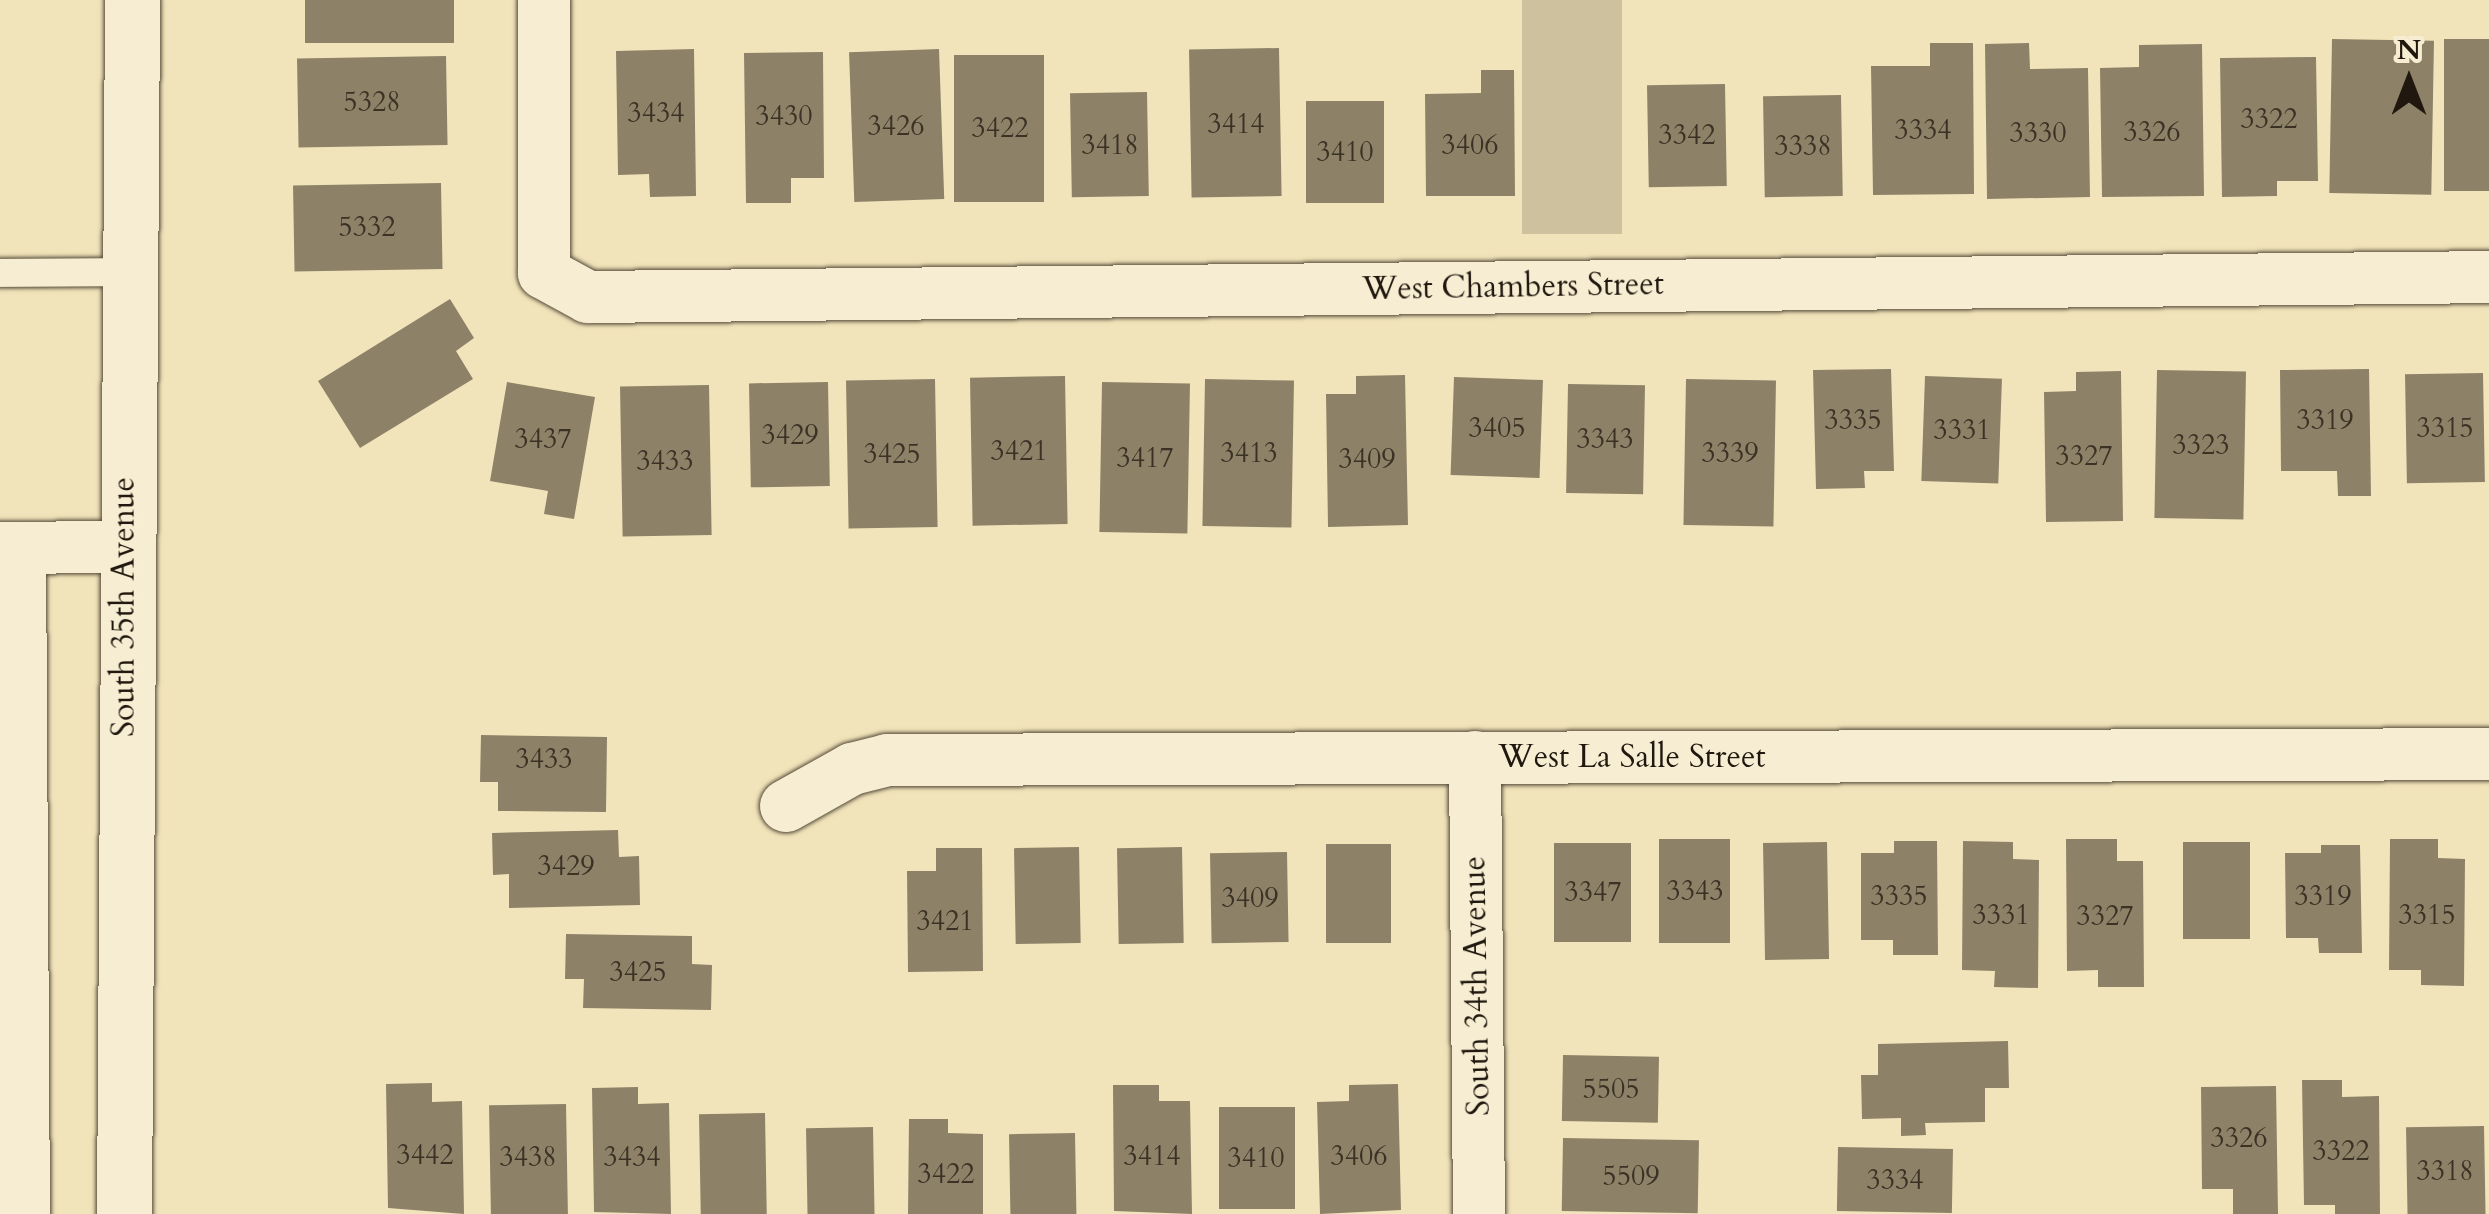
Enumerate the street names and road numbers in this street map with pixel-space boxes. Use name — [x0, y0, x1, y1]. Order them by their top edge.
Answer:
street label: West Chambers Street — [1362, 265, 1664, 309]
street label: South 35th Avenue — [105, 477, 143, 737]
street label: West La Salle Street — [1498, 738, 1766, 776]
street label: South 34th Avenue — [1456, 856, 1498, 1116]

